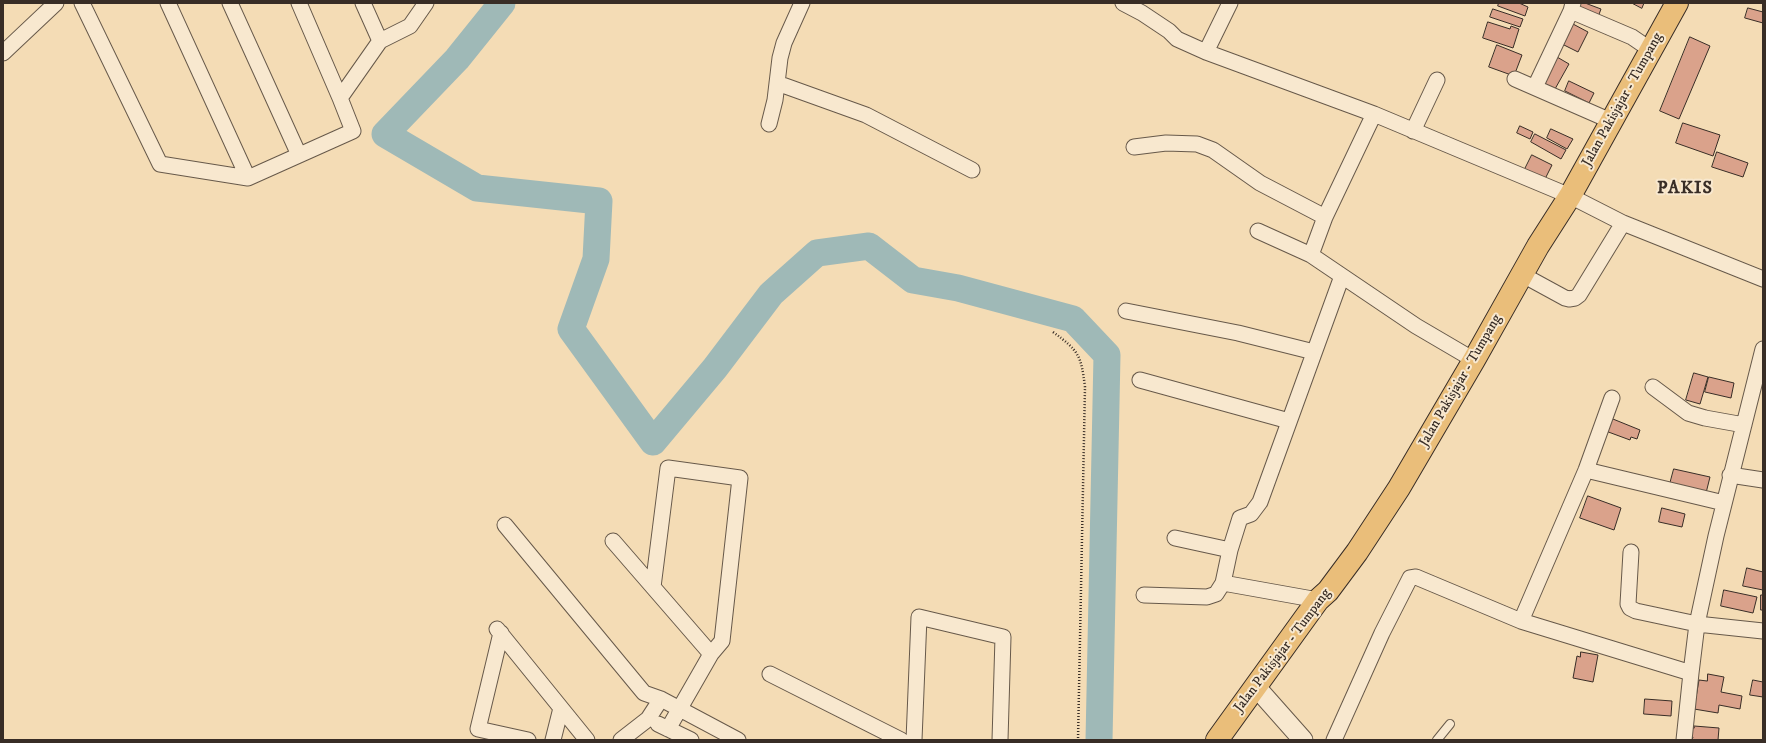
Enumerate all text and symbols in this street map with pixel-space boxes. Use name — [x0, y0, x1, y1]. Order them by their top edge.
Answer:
street label: Jalan Pakisjajar - Tumpang — [1579, 30, 1667, 170]
district label: PAKIS — [1657, 178, 1713, 200]
street label: Jalan Pakisjajar - Tumpang — [1416, 312, 1506, 450]
street label: Jalan Pakisjajar - Tumpang — [1231, 586, 1335, 716]

